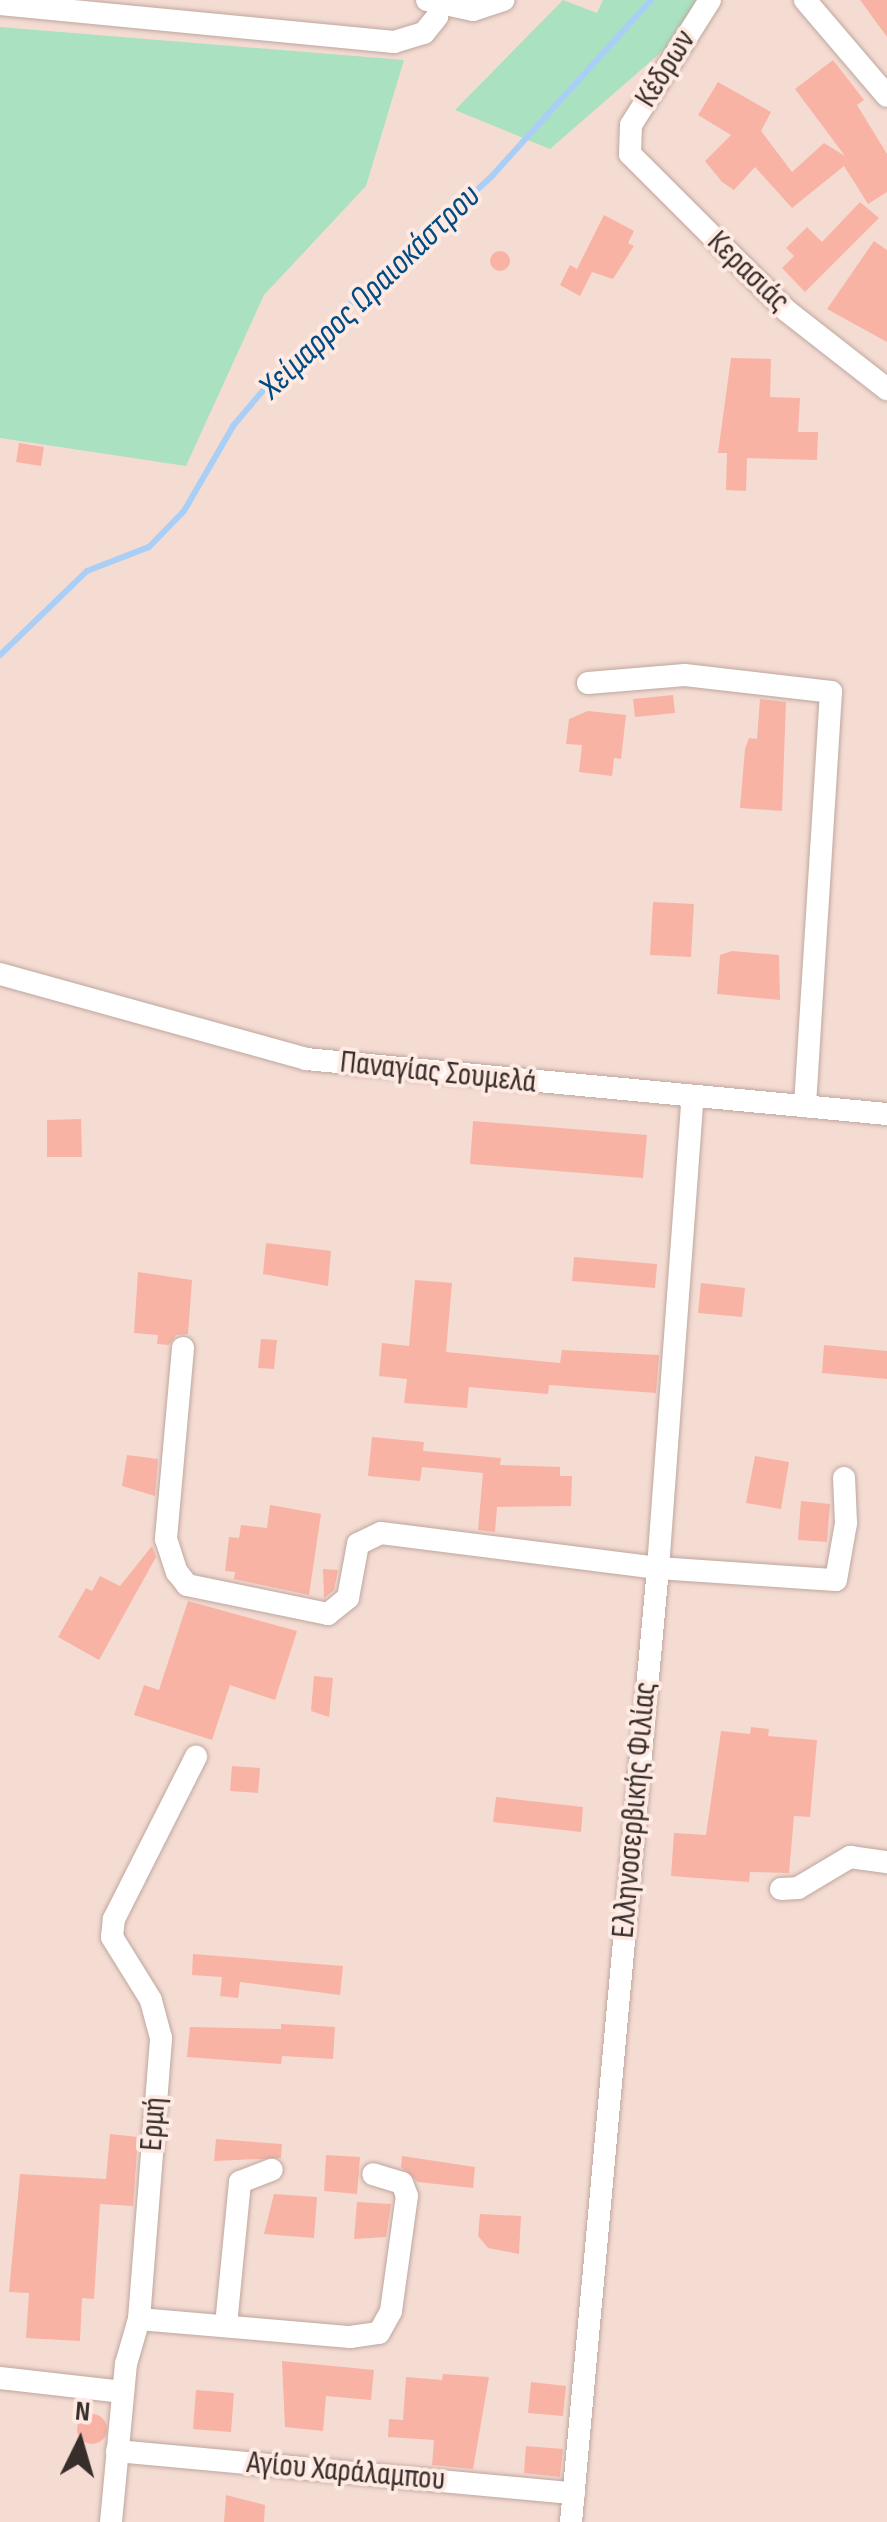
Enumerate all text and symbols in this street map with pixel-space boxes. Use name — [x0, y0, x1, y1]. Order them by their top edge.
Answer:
street label: Κέδρων — [627, 23, 705, 115]
water label: Χείμαρρος Ωραιοκάστρου — [251, 176, 489, 408]
street label: Κερασιάς — [699, 223, 797, 321]
street label: Παναγίας Σουμελά — [338, 1044, 538, 1102]
street label: Ελληνοσερβικής Φιλίας — [605, 1680, 665, 1940]
street label: Ερμή — [133, 2096, 175, 2152]
north arrow — [30, 2392, 130, 2492]
text: N — [74, 2395, 92, 2429]
street label: Αγίου Χαράλαμπου — [245, 2444, 447, 2500]

